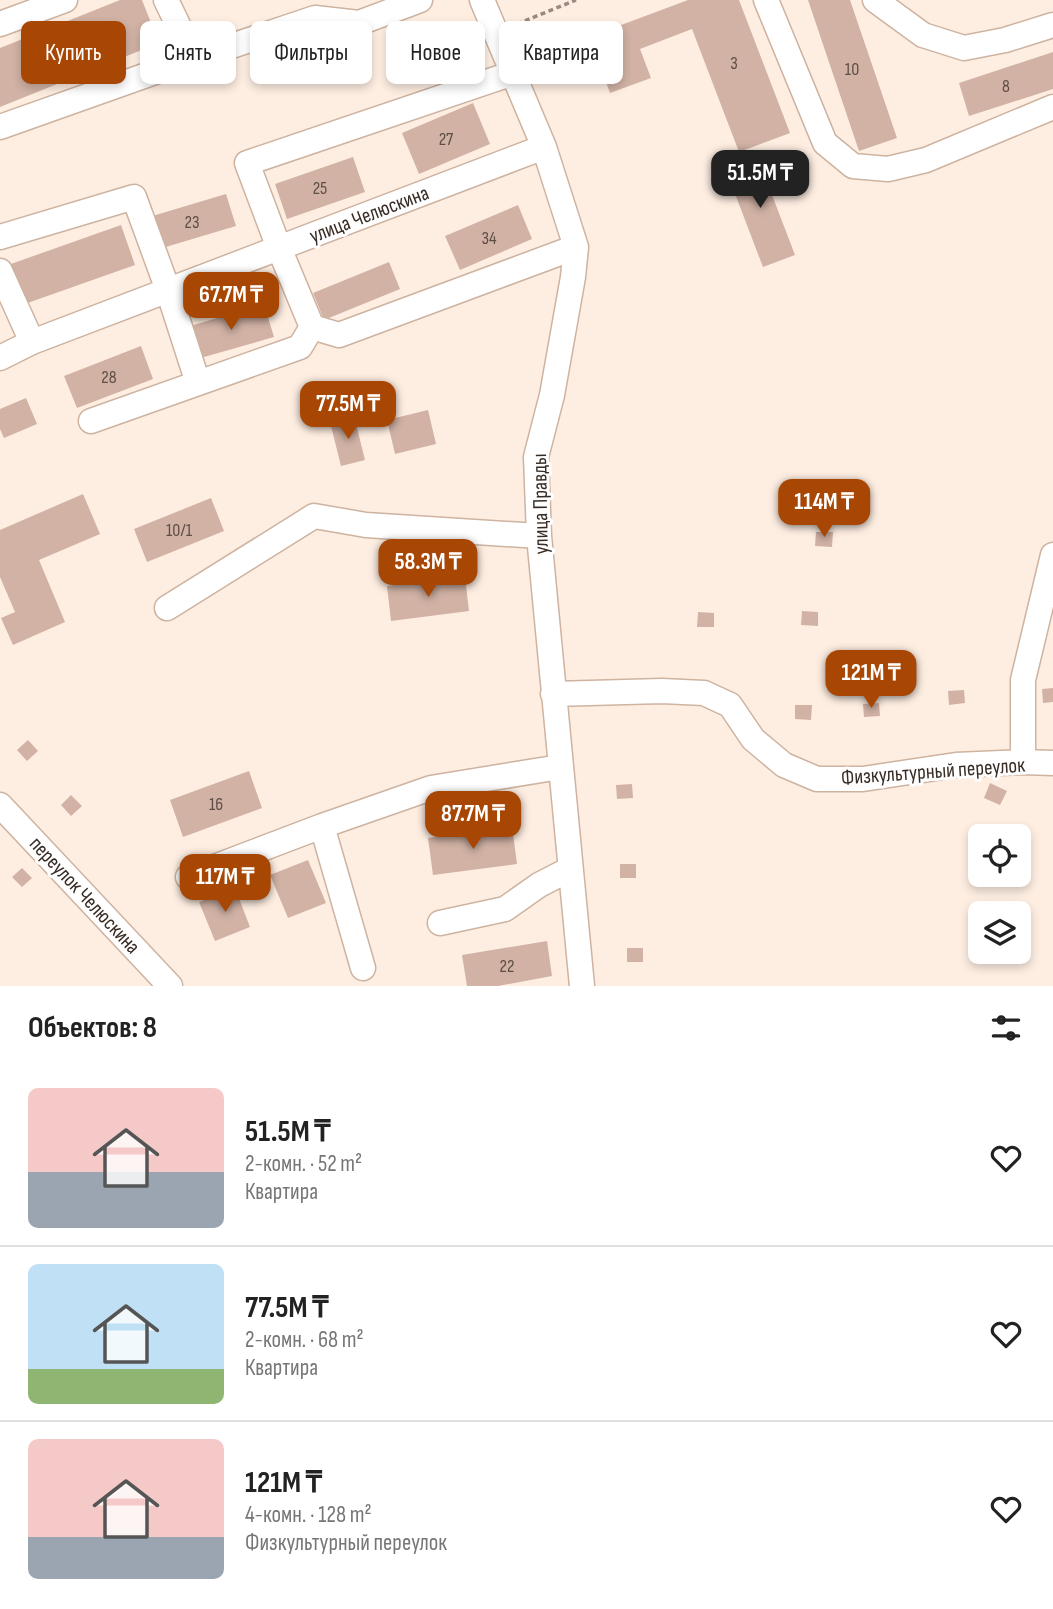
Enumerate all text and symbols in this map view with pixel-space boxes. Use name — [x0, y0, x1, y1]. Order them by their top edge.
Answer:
chip: Купить — [21, 21, 126, 84]
chip: Снять — [140, 21, 236, 84]
chip: Фильтры — [250, 21, 372, 84]
chip: Новое — [386, 21, 485, 84]
chip: Квартира — [499, 21, 623, 84]
house number: 3 — [730, 53, 738, 74]
house number: 10 — [845, 59, 859, 80]
house number: 8 — [1002, 76, 1010, 97]
house number: 27 — [439, 129, 454, 150]
pin: 51.5M ₸ — [695, 150, 825, 210]
text: 51.5M ₸ — [727, 159, 793, 187]
house number: 25 — [313, 178, 327, 199]
street label: улица Челюскина — [306, 180, 432, 249]
house number: 23 — [185, 212, 200, 233]
house number: 34 — [481, 228, 497, 249]
pin: 67.7M ₸ — [166, 272, 296, 332]
text: 67.7M ₸ — [199, 281, 263, 309]
house number: 28 — [101, 367, 117, 388]
pin: 77.5M ₸ — [283, 382, 413, 441]
text: 77.5M ₸ — [316, 390, 380, 418]
street label: улица Правды — [527, 453, 554, 555]
pin: 114M ₸ — [767, 480, 881, 539]
text: 114M ₸ — [794, 488, 854, 516]
house number: 10/1 — [166, 520, 193, 541]
pin: 58.3M ₸ — [363, 540, 493, 599]
text: 58.3M ₸ — [394, 548, 462, 576]
pin: 121M ₸ — [814, 650, 928, 710]
text: 121M ₸ — [841, 659, 901, 687]
street label: Физкультурный переулок — [840, 753, 1026, 790]
pin: 87.7M ₸ — [408, 792, 538, 851]
house number: 16 — [209, 794, 223, 815]
text: 87.7M ₸ — [441, 800, 505, 828]
map controls — [968, 824, 1031, 964]
button: locate — [968, 824, 1031, 887]
street label: переулок Челюскина — [24, 832, 145, 959]
pin: 117M ₸ — [168, 855, 282, 914]
text: 117M ₸ — [196, 863, 254, 891]
button: layers — [968, 901, 1031, 964]
house number: 22 — [500, 956, 514, 977]
icon: filters — [987, 1009, 1025, 1047]
text: Объектов: 8 — [28, 1010, 157, 1046]
text: 51.5M ₸ — [245, 1114, 331, 1150]
icon: home — [84, 1116, 168, 1200]
icon: heart — [987, 1139, 1025, 1177]
text: 2-комн. · 52 m² — [245, 1150, 362, 1178]
text: Квартира — [245, 1178, 318, 1206]
text: 77.5M ₸ — [245, 1290, 329, 1326]
icon: home — [84, 1292, 168, 1376]
icon: heart — [987, 1315, 1025, 1353]
text: 2-комн. · 68 m² — [245, 1326, 364, 1354]
text: Квартира — [245, 1354, 318, 1382]
text: 121M ₸ — [245, 1465, 322, 1501]
icon: home — [84, 1467, 168, 1551]
icon: heart — [987, 1490, 1025, 1528]
text: 4-комн. · 128 m² — [245, 1501, 372, 1529]
text: Физкультурный переулок — [245, 1529, 447, 1557]

